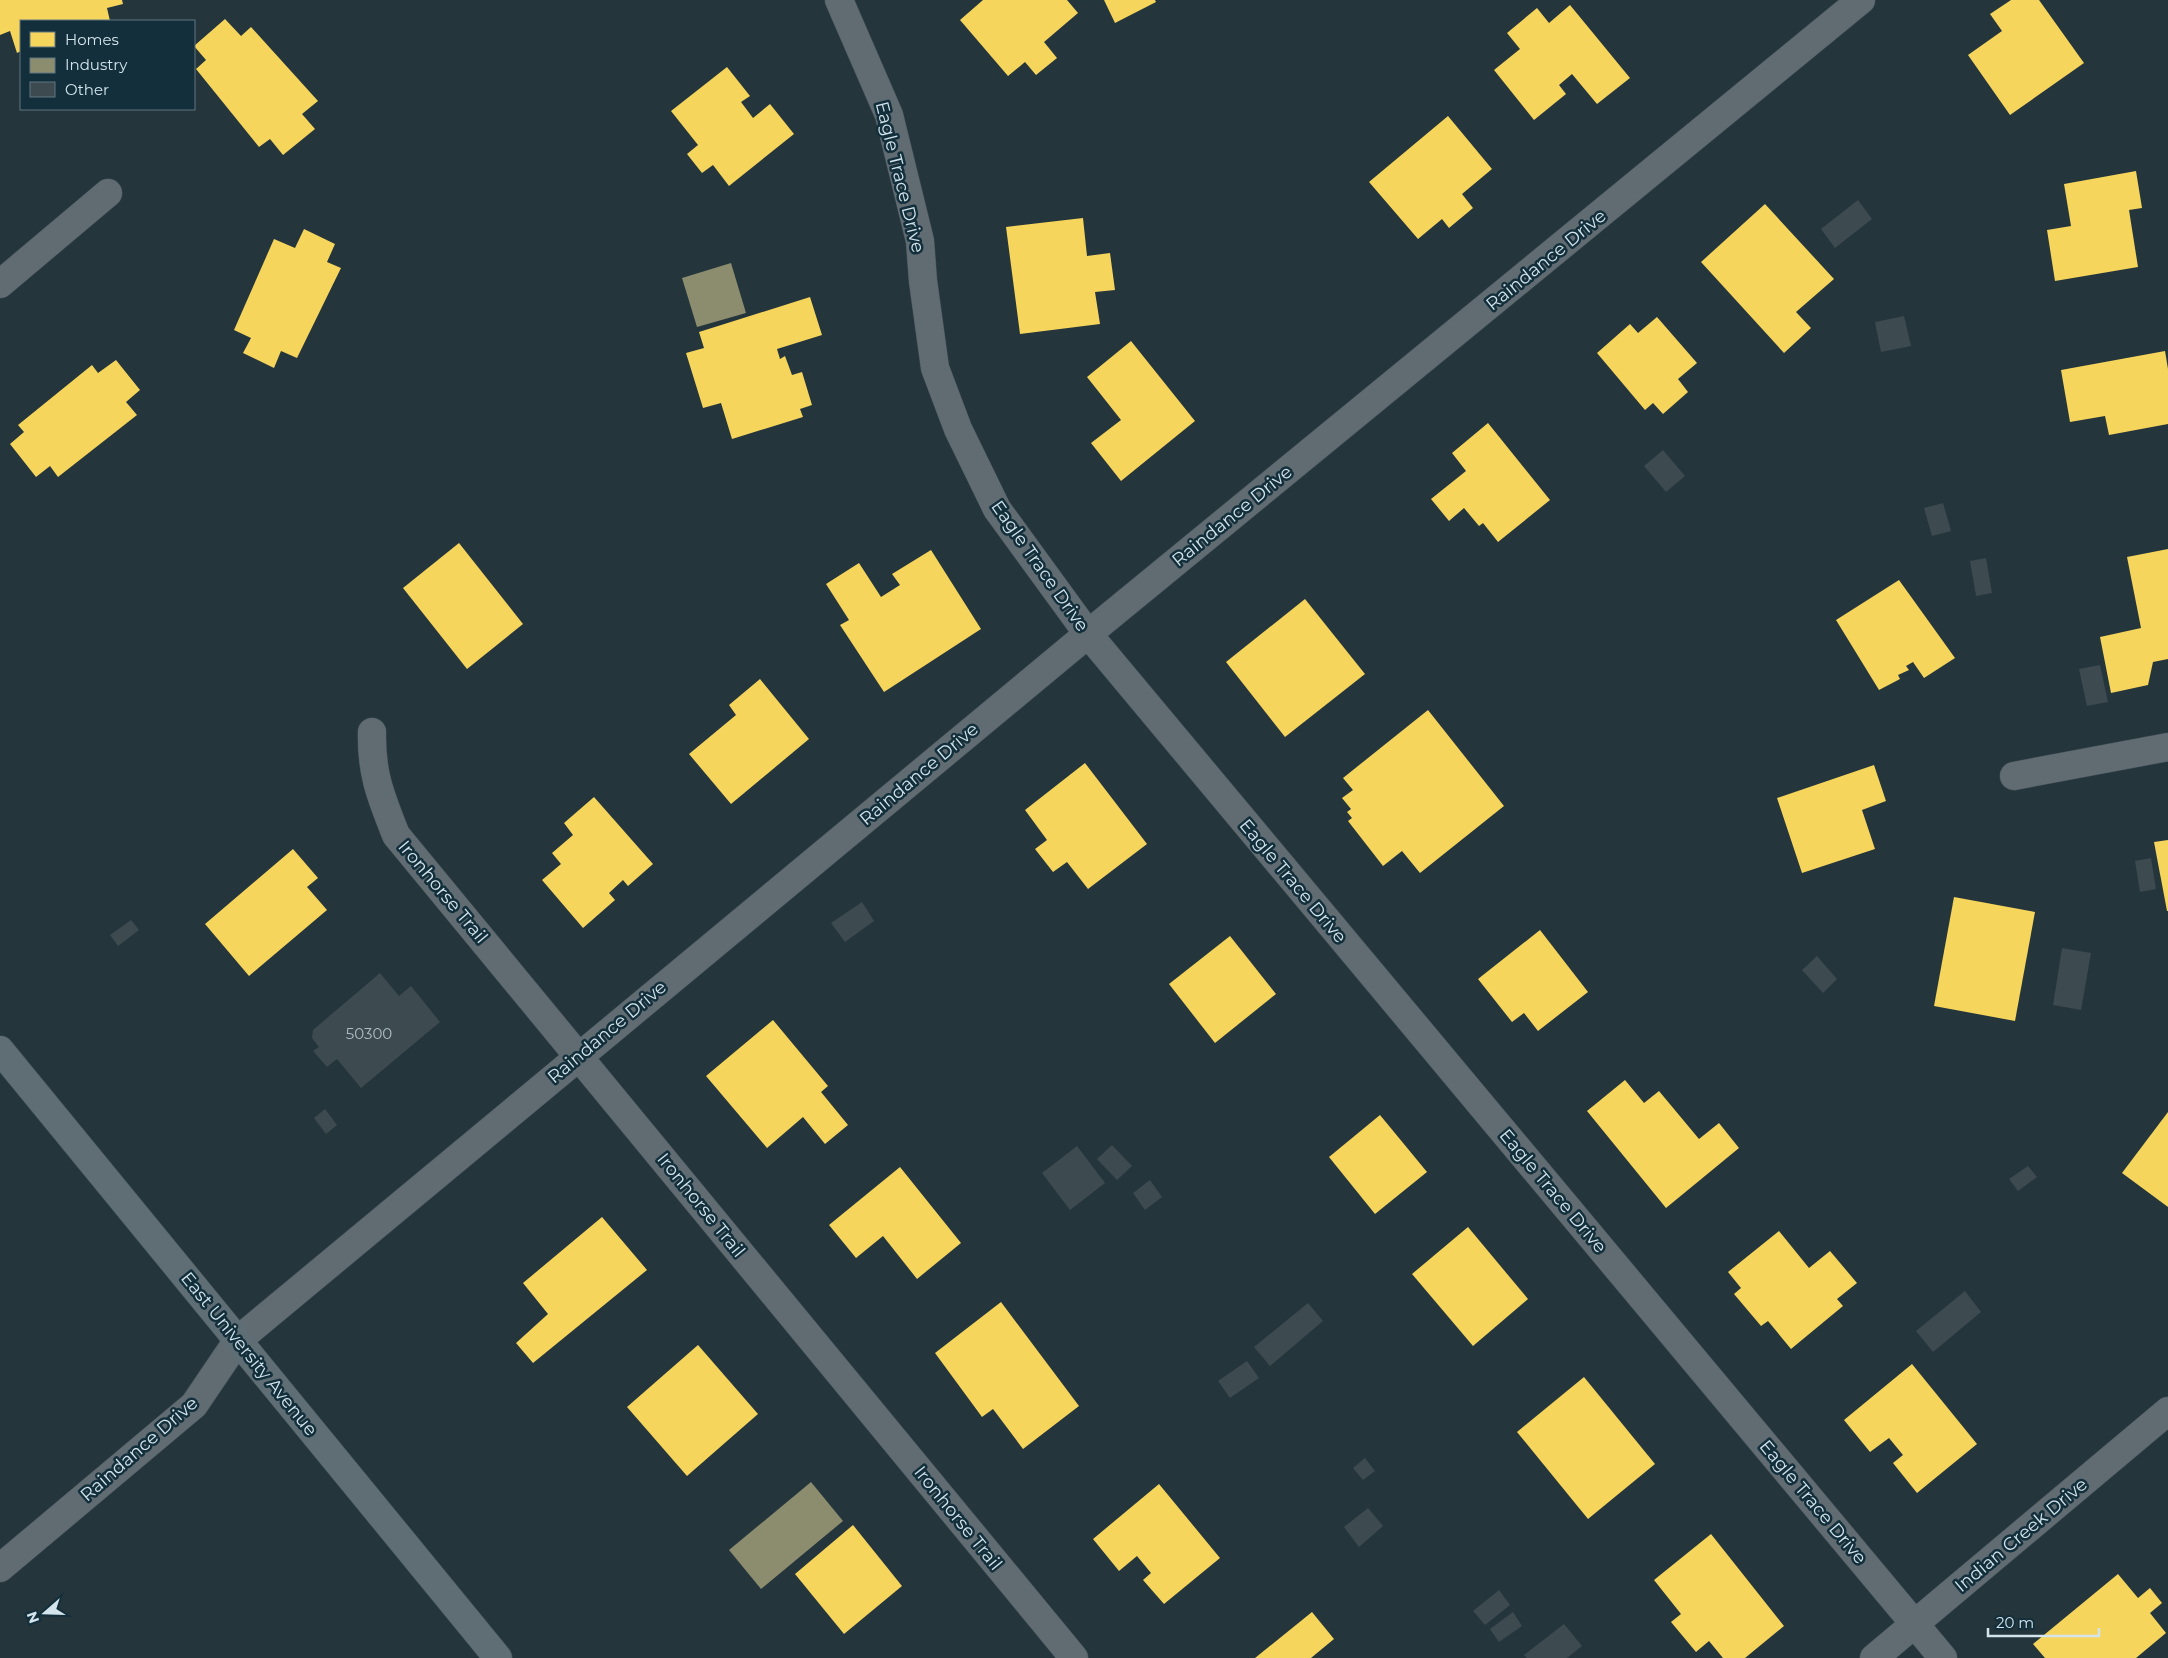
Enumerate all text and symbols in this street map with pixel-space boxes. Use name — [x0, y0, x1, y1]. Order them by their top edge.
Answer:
legend — [20, 20, 195, 110]
text: Homes — [65, 30, 119, 49]
text: Industry — [65, 55, 128, 74]
text: Other — [65, 80, 109, 99]
street label: Eagle Trace Drive — [871, 99, 929, 255]
street label: Raindance Drive — [1481, 205, 1611, 315]
street label: Raindance Drive — [1167, 461, 1297, 571]
street label: Eagle Trace Drive — [986, 496, 1094, 636]
street label: Raindance Drive — [855, 718, 983, 830]
street label: Eagle Trace Drive — [1235, 814, 1351, 948]
street label: Ironhorse Trail — [394, 836, 492, 948]
street label: Raindance Drive — [543, 976, 671, 1088]
house number: 50300 — [346, 1024, 392, 1043]
street label: Eagle Trace Drive — [1495, 1124, 1611, 1258]
street label: Ironhorse Trail — [652, 1148, 750, 1262]
street label: East University Avenue — [176, 1268, 322, 1441]
street label: Raindance Drive — [76, 1392, 202, 1506]
street label: Eagle Trace Drive — [1755, 1435, 1871, 1569]
street label: Ironhorse Trail — [909, 1461, 1007, 1575]
street label: Indian Creek Drive — [1950, 1473, 2092, 1597]
north arrow — [20, 1588, 70, 1638]
scale bar — [1988, 1606, 2099, 1638]
text: N — [22, 1609, 43, 1626]
text: 20 m — [1996, 1613, 2034, 1632]

